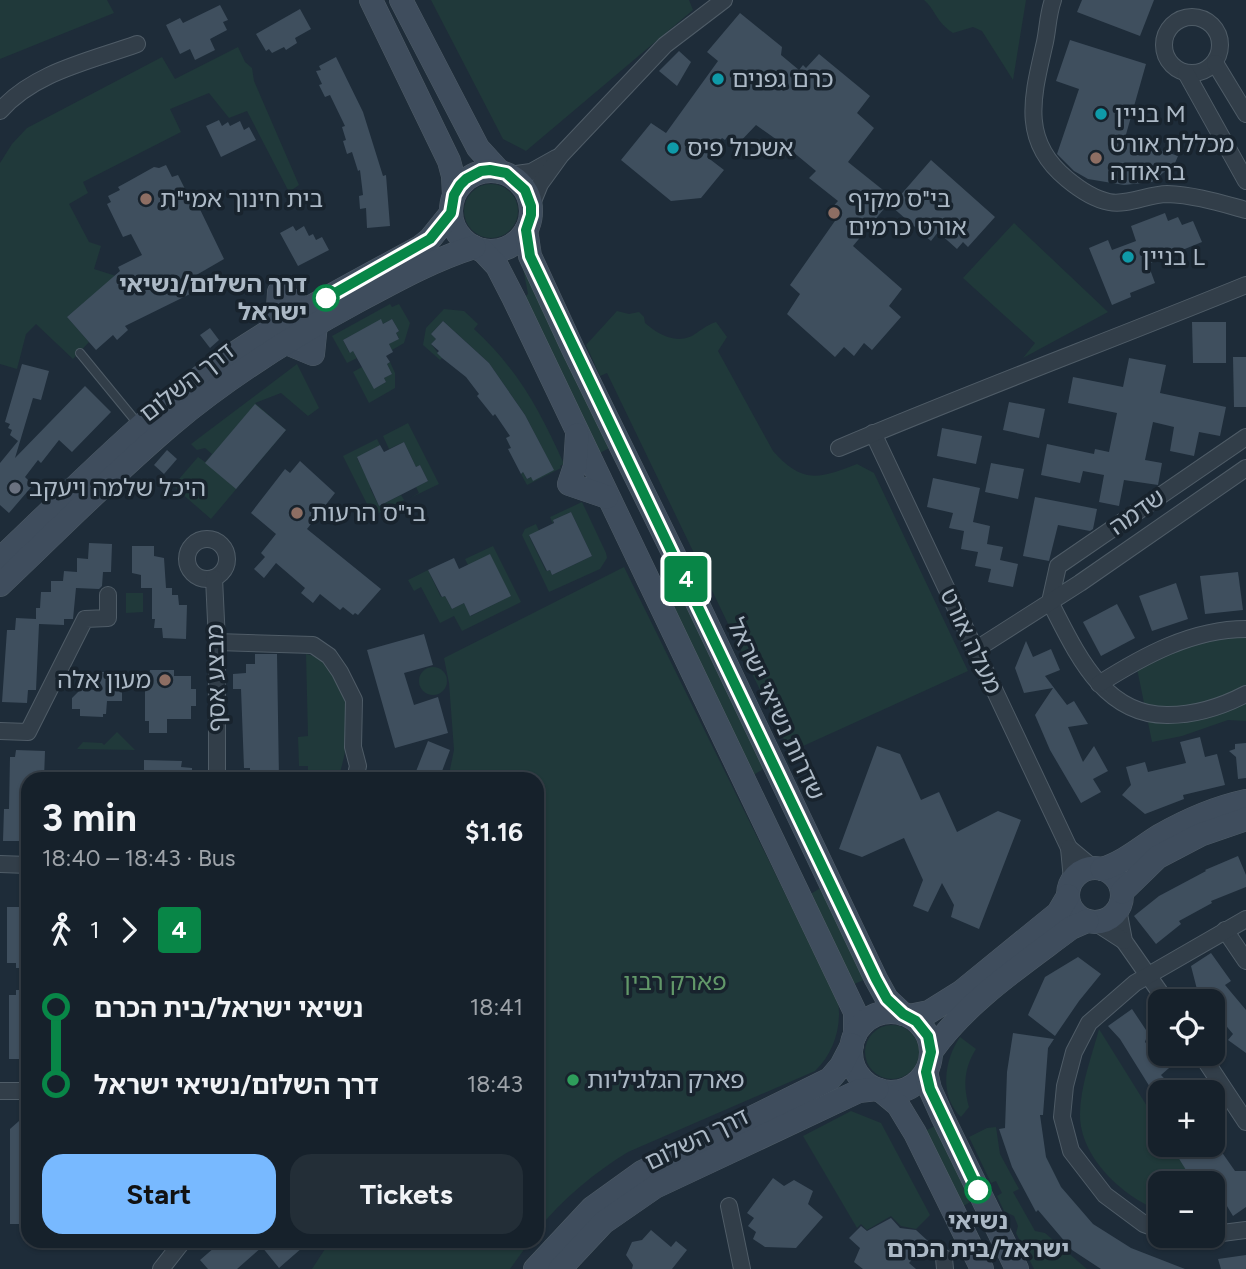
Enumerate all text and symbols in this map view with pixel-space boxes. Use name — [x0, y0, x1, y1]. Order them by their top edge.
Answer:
place label: כרם גפנים — [732, 64, 834, 93]
marker: כרם גפנים — [710, 71, 726, 87]
place label: בניין M — [1115, 99, 1186, 128]
marker: בניין M — [1093, 106, 1109, 122]
place label: מכללת אורט בראודה — [1110, 129, 1234, 186]
place label: אשכול פיס — [687, 133, 793, 162]
marker: אשכול פיס — [665, 140, 681, 156]
marker: מכללת אורט בראודה — [1088, 150, 1104, 166]
place label: בית חינוך אמי"ת — [160, 184, 323, 213]
place label: בי"ס מקיף אורט כרמים — [848, 184, 967, 241]
marker: בית חינוך אמי"ת — [138, 191, 154, 207]
marker: בי"ס מקיף אורט כרמים — [826, 205, 842, 221]
place label: בניין L — [1142, 242, 1205, 271]
marker: בניין L — [1120, 249, 1136, 265]
place label: דרך השלום/נשיאי ישראל — [119, 269, 307, 326]
marker: דרך השלום/נשיאי ישראל — [313, 285, 339, 311]
street label: דרך השלום — [134, 336, 240, 427]
place label: היכל שלמה ויעקב — [29, 473, 206, 502]
marker: היכל שלמה ויעקב — [7, 480, 23, 496]
street label: שדמה — [1103, 482, 1170, 541]
place label: בי"ס הרעות — [311, 498, 426, 527]
marker: בי"ס הרעות — [289, 505, 305, 521]
line badge: 4 — [663, 556, 709, 602]
text: 4 — [678, 564, 694, 593]
street label: מעלה אורט — [934, 583, 1008, 698]
street label: שדרות נשיאי ישראל — [722, 613, 831, 805]
street label: מבצע אסף — [200, 624, 231, 732]
place label: מעון אלה — [57, 665, 151, 694]
marker: מעון אלה — [157, 672, 173, 688]
text: 3 min — [42, 795, 137, 841]
text: $1.16 — [465, 816, 523, 848]
text: 18:40 – 18:43 · Bus — [42, 844, 236, 872]
icon: walk — [42, 911, 80, 949]
icon: forward — [110, 911, 148, 949]
text: 4 — [172, 915, 187, 944]
text: 1 — [90, 916, 100, 944]
park label: פארק רבין — [623, 967, 727, 996]
map controls — [1148, 989, 1225, 1248]
button: locate — [1148, 989, 1225, 1066]
text: נשיאי ישראל/בית הכרם — [94, 992, 363, 1024]
text: 18:41 — [470, 993, 523, 1021]
place label: פארק הגלגיליות — [587, 1065, 745, 1094]
text: דרך השלום/נשיאי ישראל — [94, 1069, 379, 1101]
text: 18:43 — [467, 1070, 523, 1098]
marker: פארק הגלגיליות — [565, 1072, 581, 1088]
button: + — [1148, 1080, 1225, 1157]
street label: דרך השלום — [640, 1101, 753, 1176]
button: Start — [42, 1154, 276, 1234]
button: Tickets — [290, 1154, 523, 1234]
button: − — [1148, 1171, 1225, 1248]
marker: נשיאי ישראל/בית הכרם — [965, 1177, 991, 1203]
place label: נשיאי ישראל/בית הכרם — [887, 1206, 1069, 1263]

